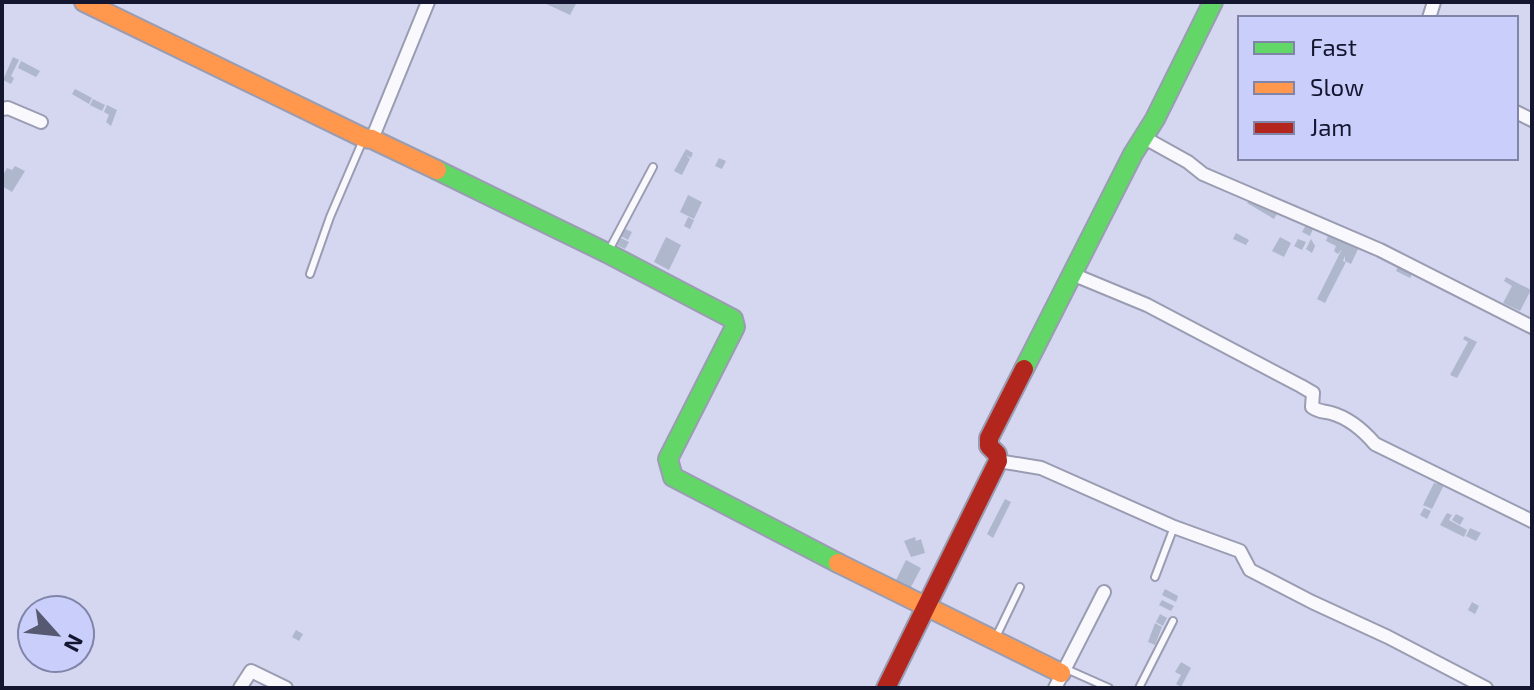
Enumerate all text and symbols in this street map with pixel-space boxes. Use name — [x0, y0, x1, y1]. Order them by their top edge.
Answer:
legend — [1238, 16, 1518, 160]
text: Fast — [1310, 32, 1357, 61]
text: Slow — [1310, 72, 1364, 101]
text: Jam — [1310, 112, 1352, 141]
north arrow — [16, 594, 96, 674]
text: N — [60, 631, 90, 657]

